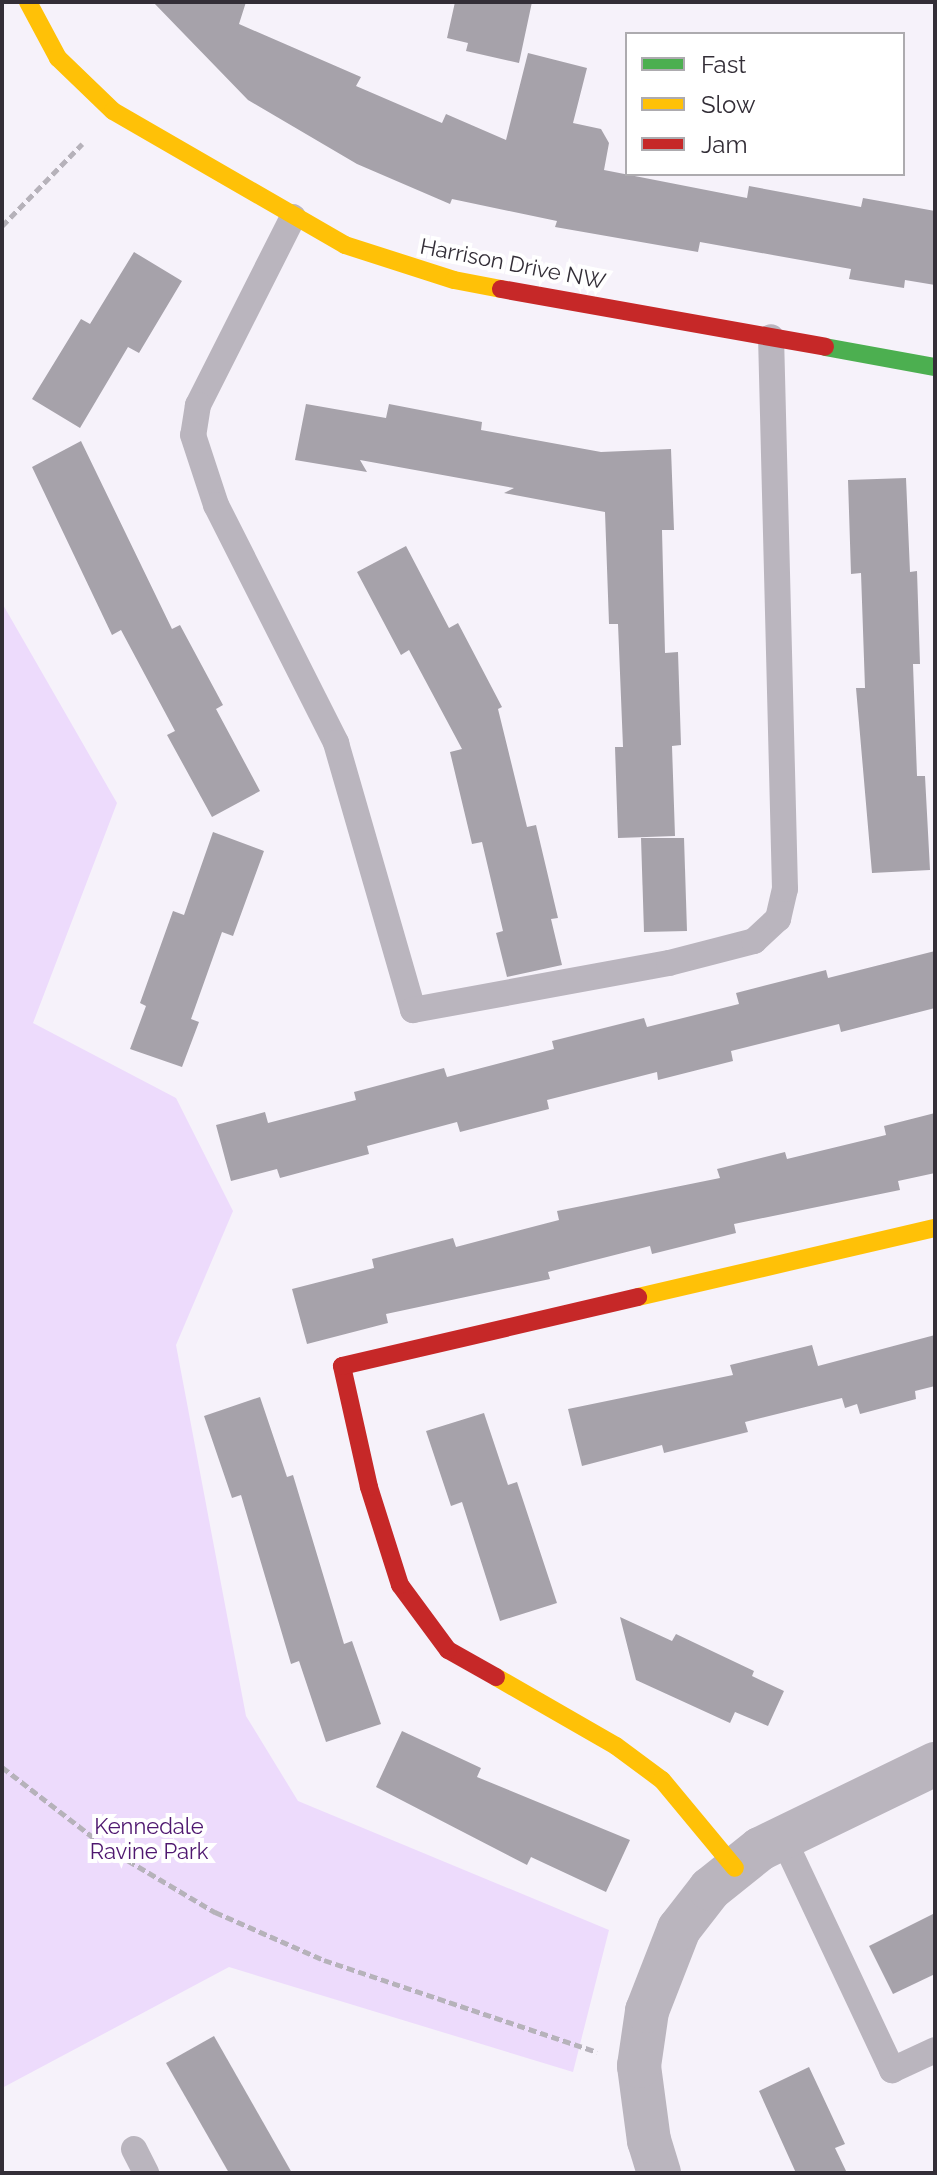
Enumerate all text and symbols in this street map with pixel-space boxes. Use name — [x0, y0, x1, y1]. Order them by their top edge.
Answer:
legend — [625, 32, 905, 176]
text: Fast — [701, 50, 746, 79]
text: Slow — [701, 90, 755, 119]
text: Jam — [701, 130, 747, 159]
street label: Harrison Drive NW — [418, 233, 608, 295]
park label: Kennedale Ravine Park — [90, 1813, 208, 1864]

